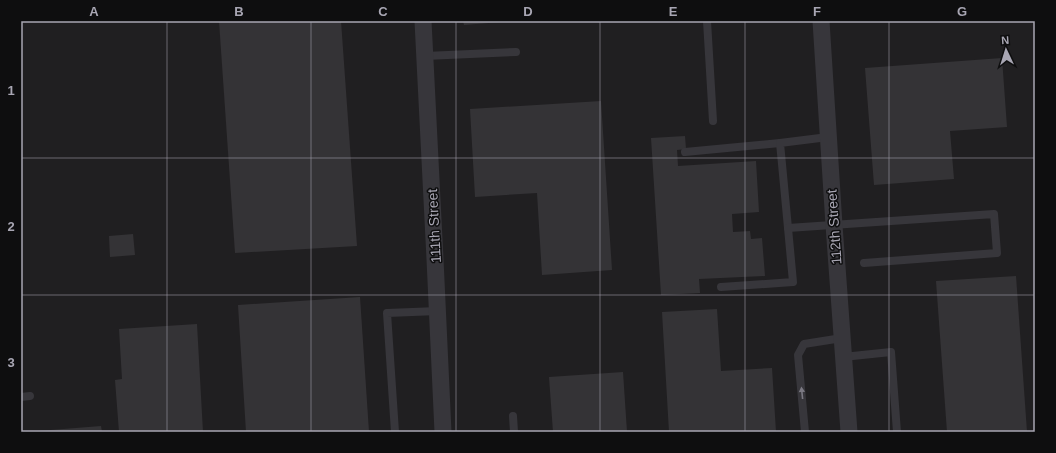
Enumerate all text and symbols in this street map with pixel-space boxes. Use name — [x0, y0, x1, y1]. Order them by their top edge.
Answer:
text: A — [89, 4, 99, 19]
text: B — [234, 4, 244, 19]
text: C — [378, 4, 388, 19]
text: D — [523, 4, 533, 19]
text: E — [669, 4, 678, 19]
text: F — [813, 4, 821, 19]
text: G — [957, 4, 967, 19]
north arrow — [986, 30, 1026, 70]
text: N — [1001, 34, 1010, 46]
text: 1 — [7, 83, 15, 98]
street label: 111th Street — [424, 188, 444, 263]
street label: 112th Street — [823, 189, 845, 265]
text: 2 — [7, 219, 15, 234]
text: 3 — [7, 355, 15, 370]
one-way arrow — [798, 387, 805, 400]

